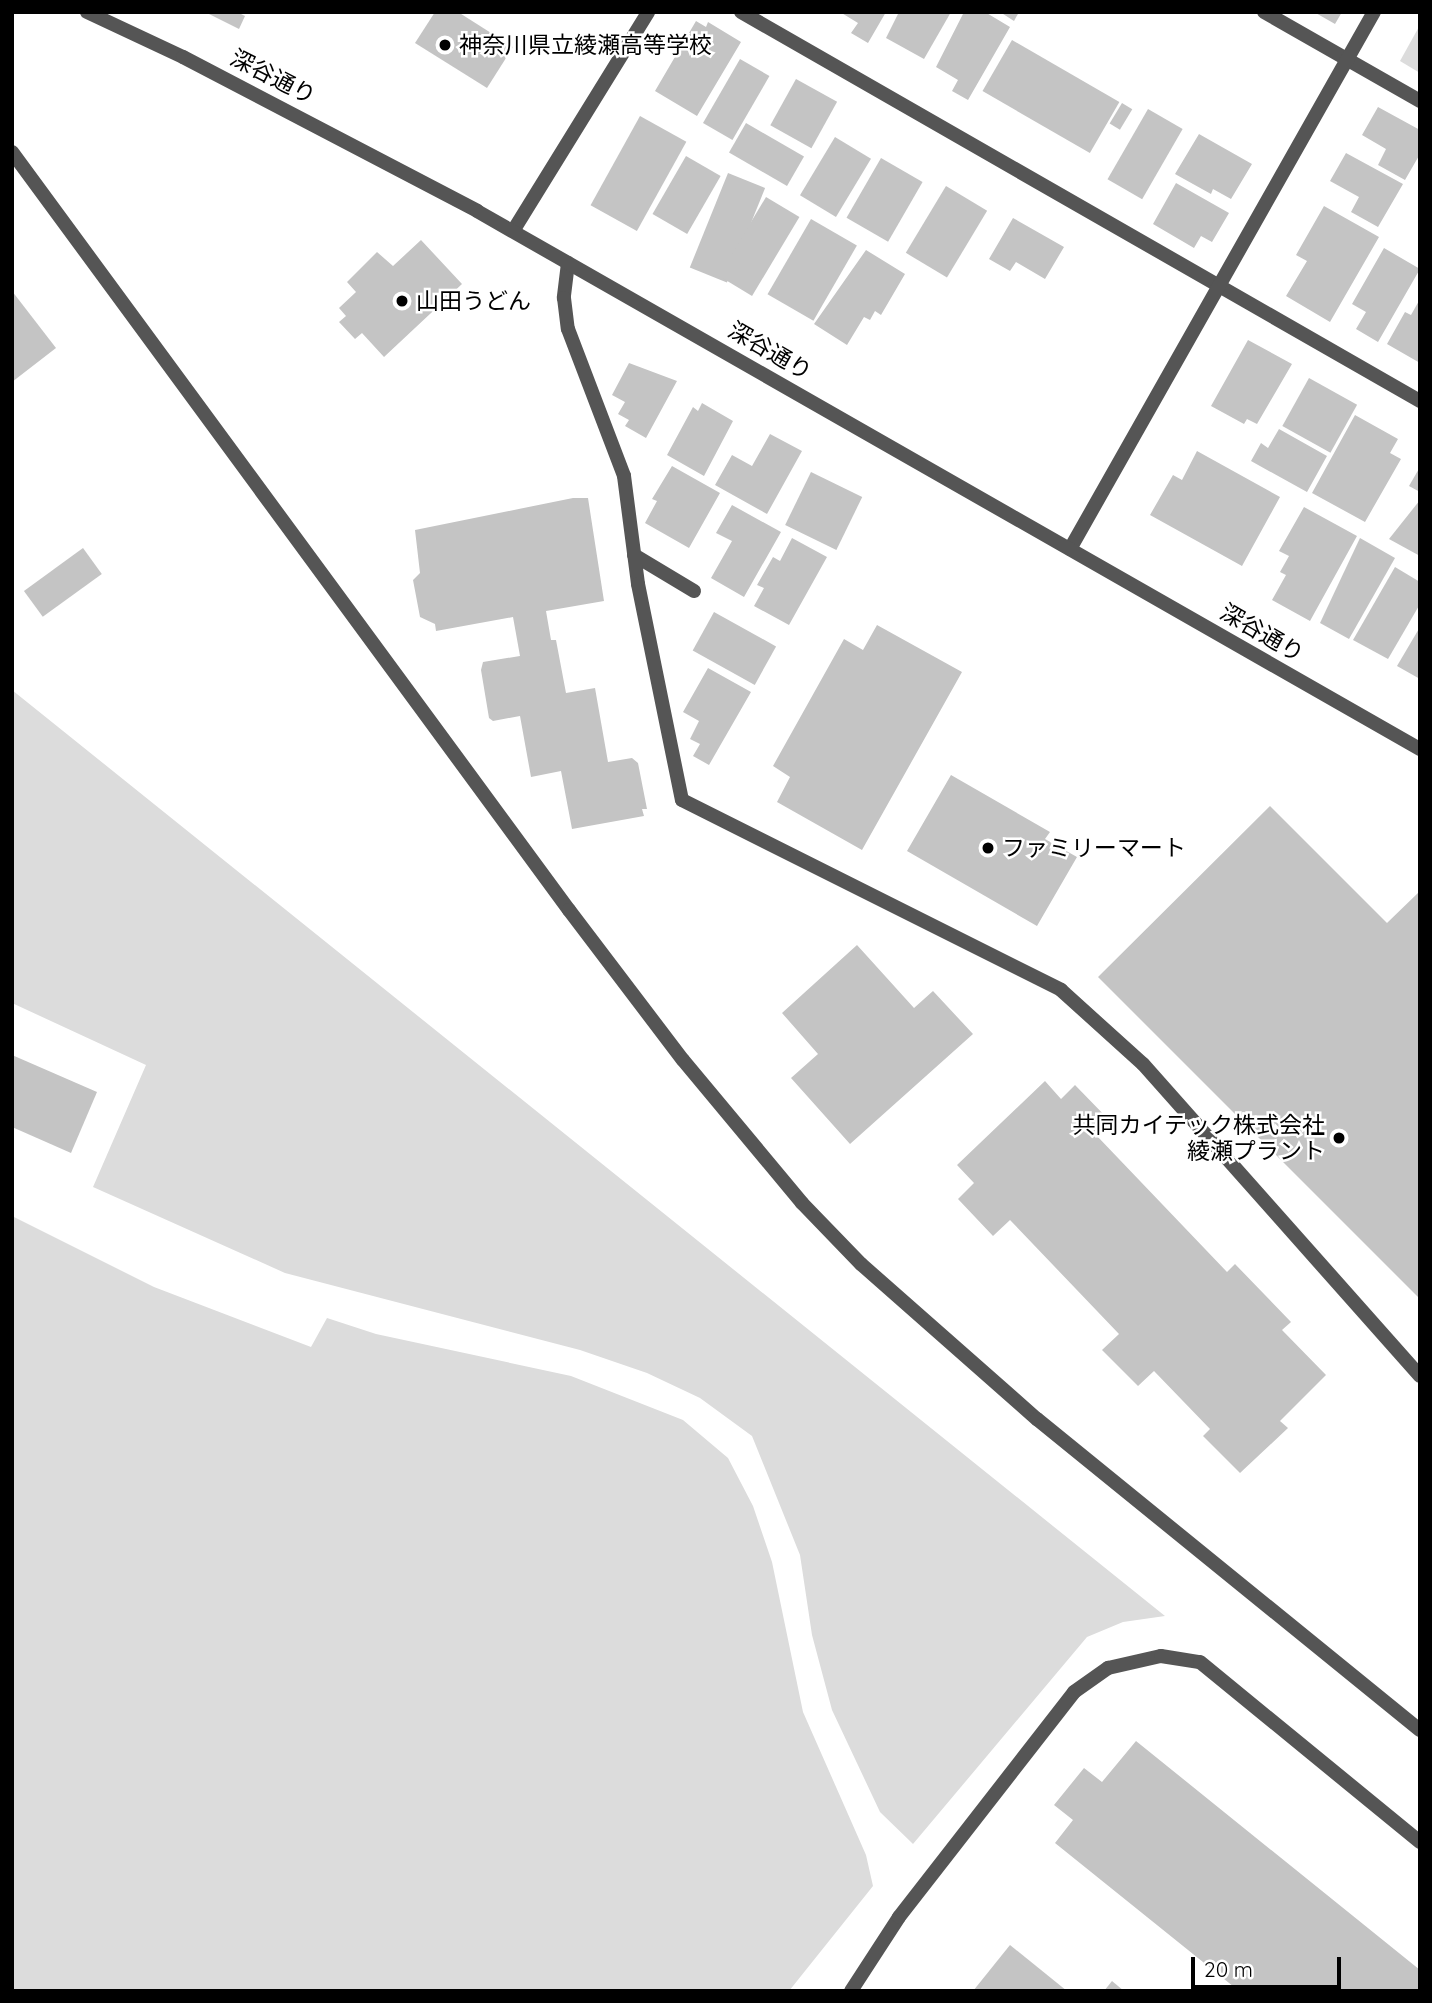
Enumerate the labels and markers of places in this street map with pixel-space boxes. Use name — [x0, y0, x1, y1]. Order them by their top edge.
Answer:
place label: 神奈川県立綾瀬高等学校 — [459, 31, 712, 59]
marker: 神奈川県立綾瀬高等学校 — [437, 37, 453, 53]
place label: 山田うどん — [416, 287, 531, 315]
marker: 山田うどん — [394, 293, 410, 309]
place label: ファミリーマート — [1002, 834, 1186, 862]
marker: ファミリーマート — [980, 840, 996, 856]
place label: 共同カイテック株式会社 綾瀬プラント — [1072, 1111, 1325, 1165]
marker: 共同カイテック株式会社 綾瀬プラント — [1331, 1130, 1347, 1146]

